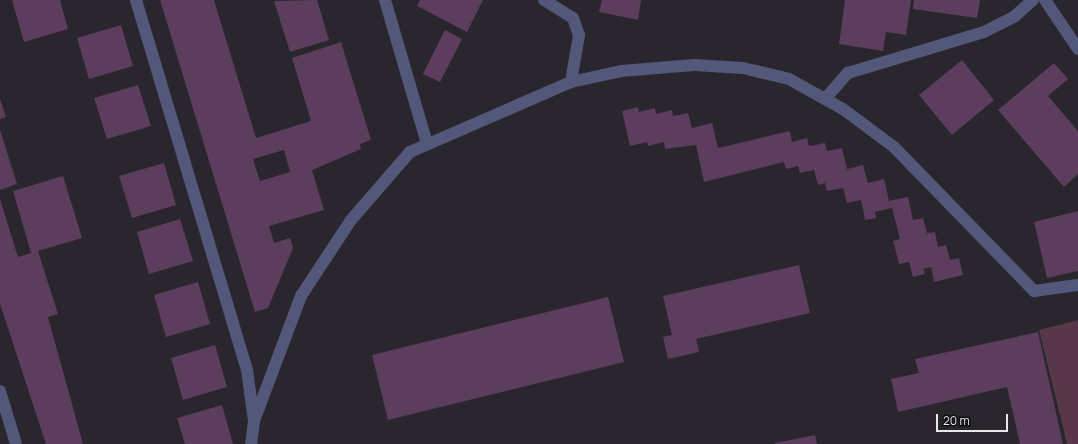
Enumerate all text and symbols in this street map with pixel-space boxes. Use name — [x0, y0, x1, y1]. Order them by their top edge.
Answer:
scale bar — [938, 406, 1010, 432]
text: 20 m — [943, 412, 970, 429]

